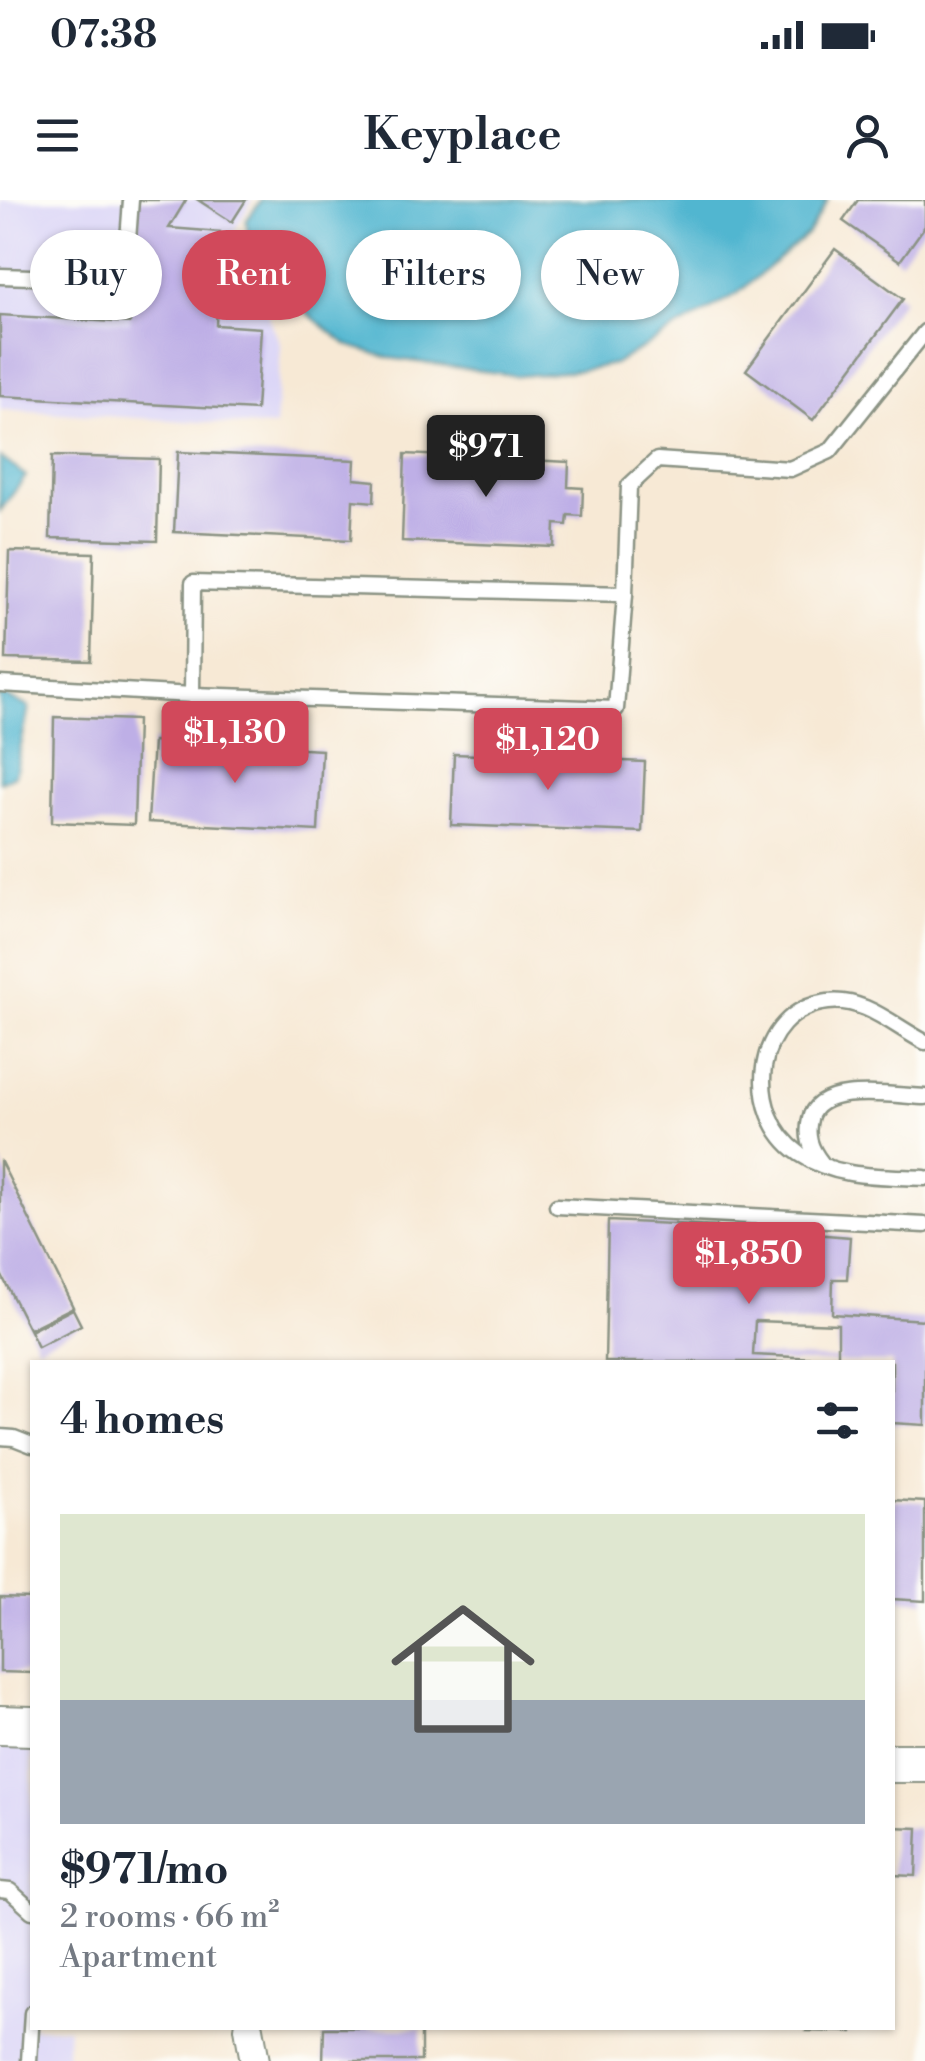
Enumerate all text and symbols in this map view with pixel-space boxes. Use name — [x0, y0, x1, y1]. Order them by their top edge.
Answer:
text: 07:38 — [50, 12, 157, 59]
text: Keyplace — [364, 107, 561, 164]
icon: menu — [30, 108, 85, 163]
icon: person — [840, 108, 895, 163]
chip: Buy — [30, 230, 162, 320]
chip: Rent — [182, 230, 326, 320]
chip: Filters — [346, 230, 521, 320]
chip: New — [541, 230, 679, 320]
pin: $971 — [427, 415, 545, 500]
text: $971 — [449, 427, 523, 467]
pin: $1,130 — [154, 701, 316, 786]
pin: $1,120 — [467, 708, 629, 793]
text: $1,130 — [184, 713, 286, 753]
text: $1,120 — [496, 720, 600, 760]
pin: $1,850 — [668, 1222, 830, 1307]
text: $1,850 — [695, 1234, 803, 1274]
icon: filters — [810, 1393, 865, 1448]
text: 4 homes — [60, 1394, 224, 1447]
icon: home — [373, 1579, 553, 1759]
text: $971/mo — [60, 1844, 228, 1897]
text: 2 rooms · 66 m² — [60, 1897, 279, 1937]
text: Apartment — [60, 1937, 217, 1977]

